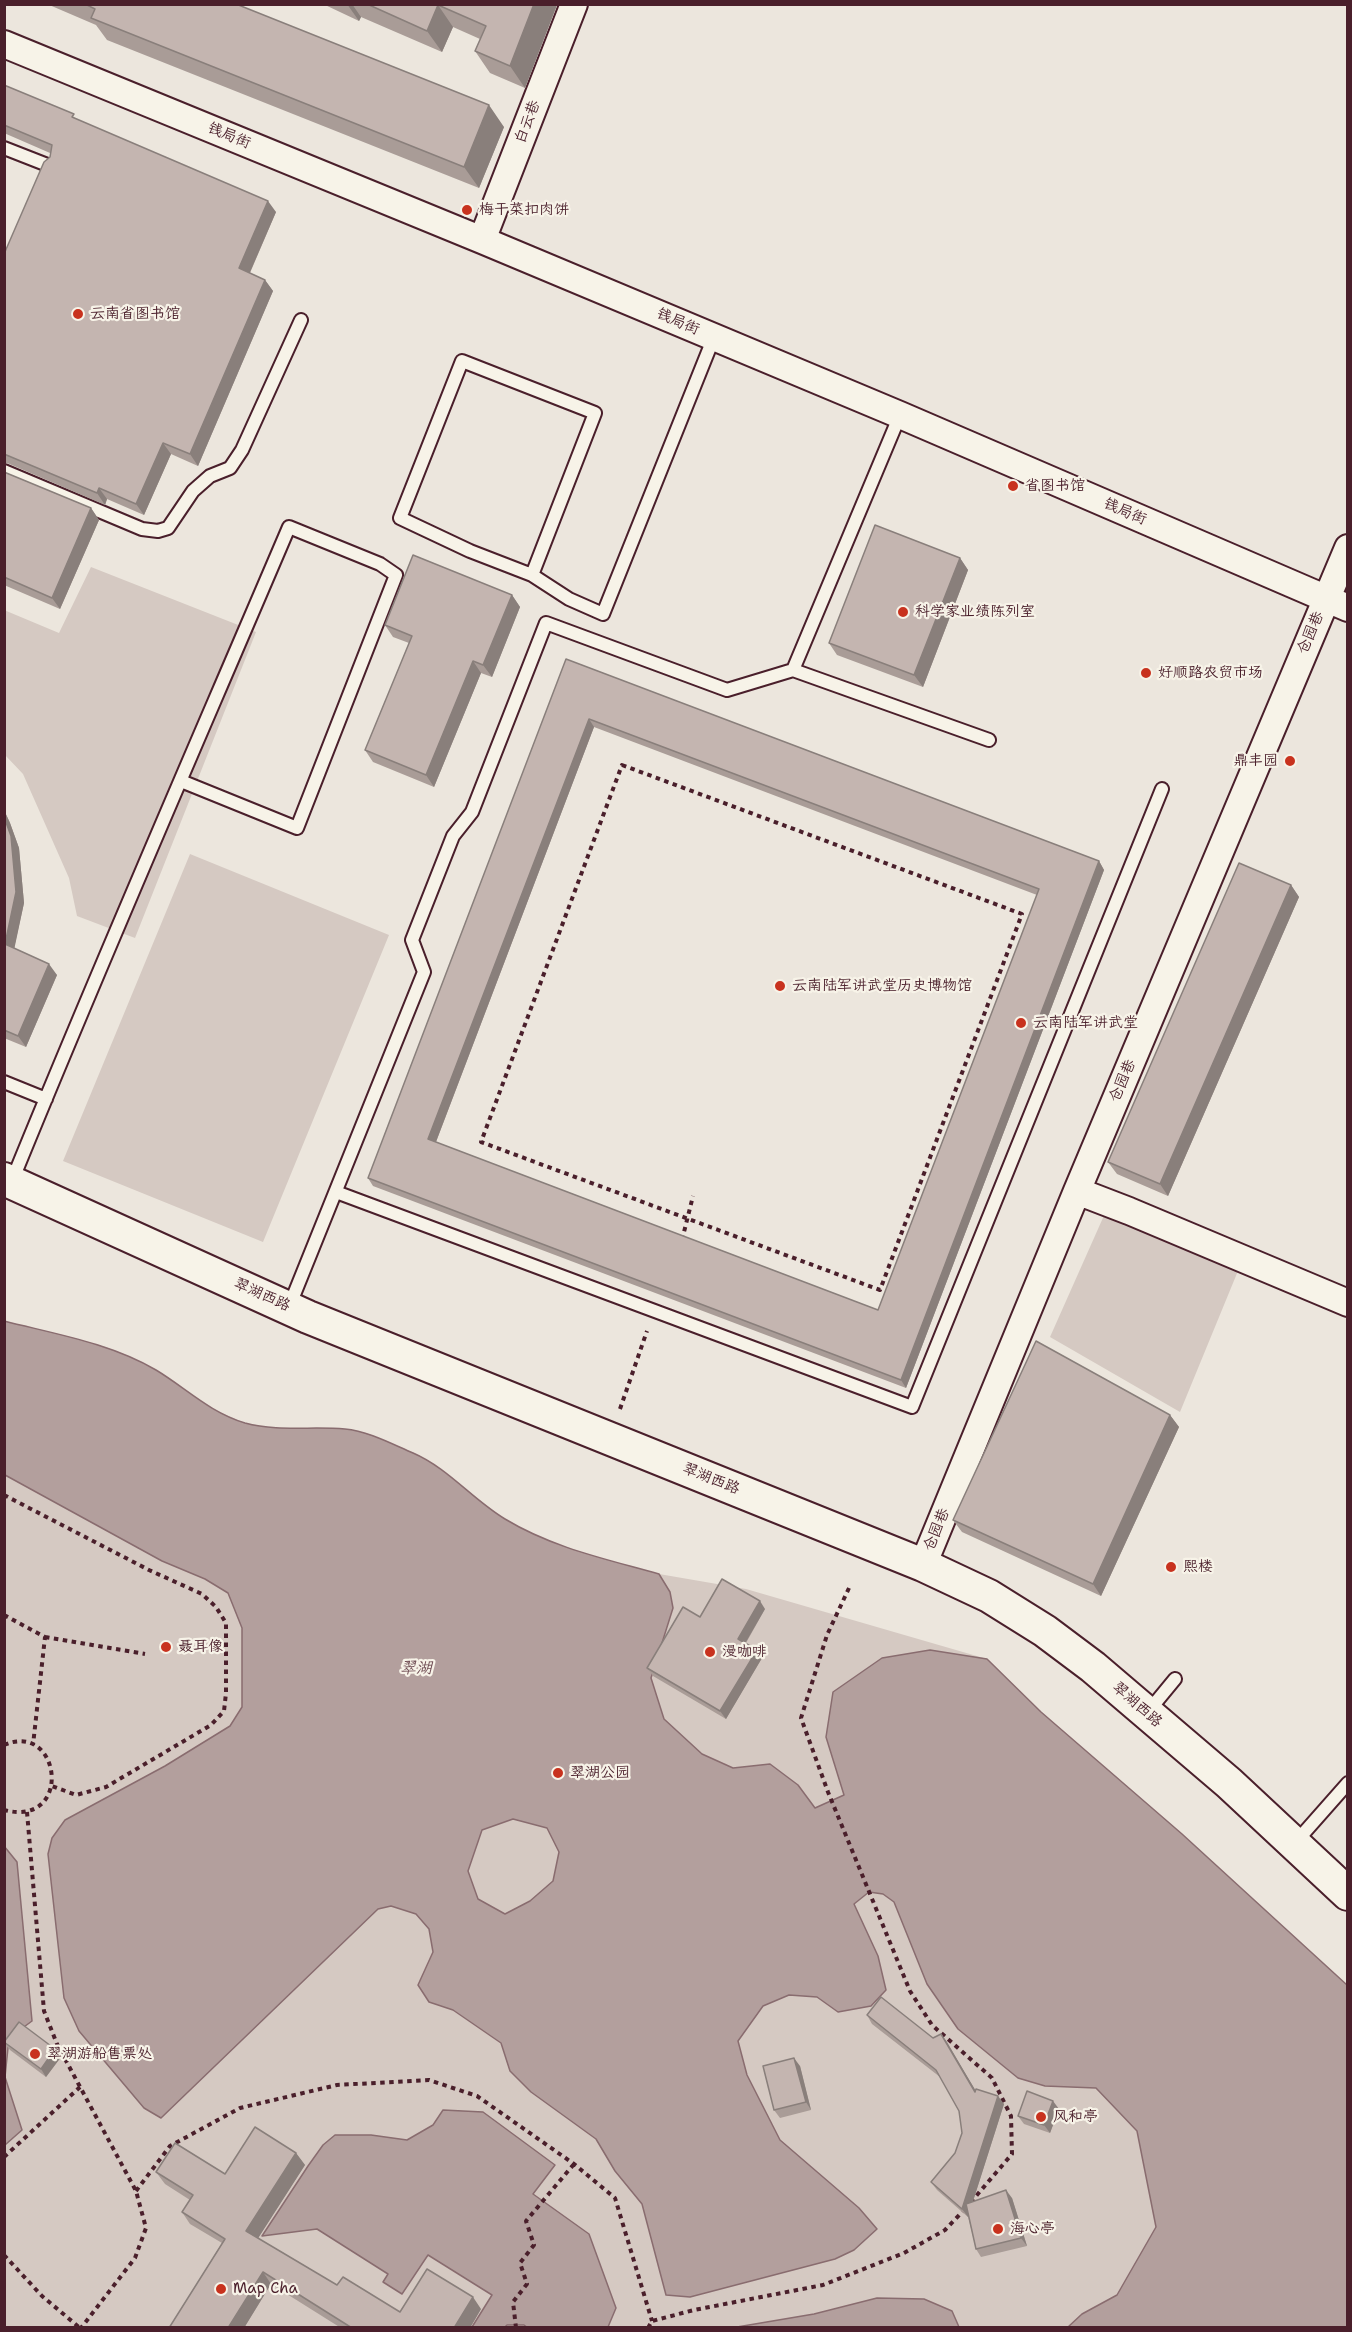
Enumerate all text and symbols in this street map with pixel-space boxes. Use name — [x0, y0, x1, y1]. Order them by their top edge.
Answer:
street label: 白云巷 — [512, 98, 544, 146]
street label: 钱局街 — [205, 119, 253, 153]
place label: 梅干菜扣肉饼 — [479, 201, 569, 219]
marker: 梅干菜扣肉饼 — [460, 203, 474, 217]
place label: 云南省图书馆 — [90, 305, 180, 323]
street label: 钱局街 — [654, 305, 702, 339]
marker: 云南省图书馆 — [71, 307, 85, 321]
place label: 省图书馆 — [1025, 477, 1085, 495]
marker: 省图书馆 — [1006, 479, 1020, 493]
street label: 钱局街 — [1101, 495, 1149, 529]
place label: 科学家业绩陈列室 — [915, 603, 1035, 621]
marker: 科学家业绩陈列室 — [896, 605, 910, 619]
street label: 仓园巷 — [1294, 609, 1328, 657]
place label: 好顺路农贸市场 — [1158, 664, 1263, 682]
marker: 好顺路农贸市场 — [1139, 666, 1153, 680]
place label: 鼎丰园 — [1233, 752, 1278, 770]
marker: 鼎丰园 — [1283, 754, 1297, 768]
place label: 云南陆军讲武堂历史博物馆 — [792, 977, 972, 995]
marker: 云南陆军讲武堂历史博物馆 — [773, 979, 787, 993]
place label: 云南陆军讲武堂 — [1033, 1014, 1138, 1032]
marker: 云南陆军讲武堂 — [1014, 1016, 1028, 1030]
street label: 仓园巷 — [1106, 1057, 1140, 1105]
street label: 翠湖西路 — [231, 1275, 293, 1315]
street label: 翠湖西路 — [680, 1459, 742, 1499]
street label: 仓园巷 — [920, 1506, 954, 1554]
place label: 熙楼 — [1183, 1558, 1213, 1576]
marker: 熙楼 — [1164, 1560, 1178, 1574]
place label: 聂耳像 — [178, 1638, 223, 1656]
marker: 聂耳像 — [159, 1640, 173, 1654]
place label: 漫咖啡 — [722, 1643, 767, 1661]
marker: 漫咖啡 — [703, 1645, 717, 1659]
water label: 翠湖 — [400, 1659, 432, 1679]
street label: 翠湖西路 — [1108, 1679, 1166, 1731]
place label: 翠湖公园 — [570, 1764, 630, 1782]
marker: 翠湖公园 — [551, 1766, 565, 1780]
place label: 翠湖游船售票处 — [47, 2045, 152, 2063]
marker: 翠湖游船售票处 — [28, 2047, 42, 2061]
place label: 风和亭 — [1053, 2108, 1098, 2126]
marker: 风和亭 — [1034, 2110, 1048, 2124]
place label: 海心亭 — [1010, 2220, 1055, 2238]
marker: 海心亭 — [991, 2222, 1005, 2236]
place label: Map Cha — [233, 2280, 298, 2298]
marker: Map Cha — [214, 2282, 228, 2296]

